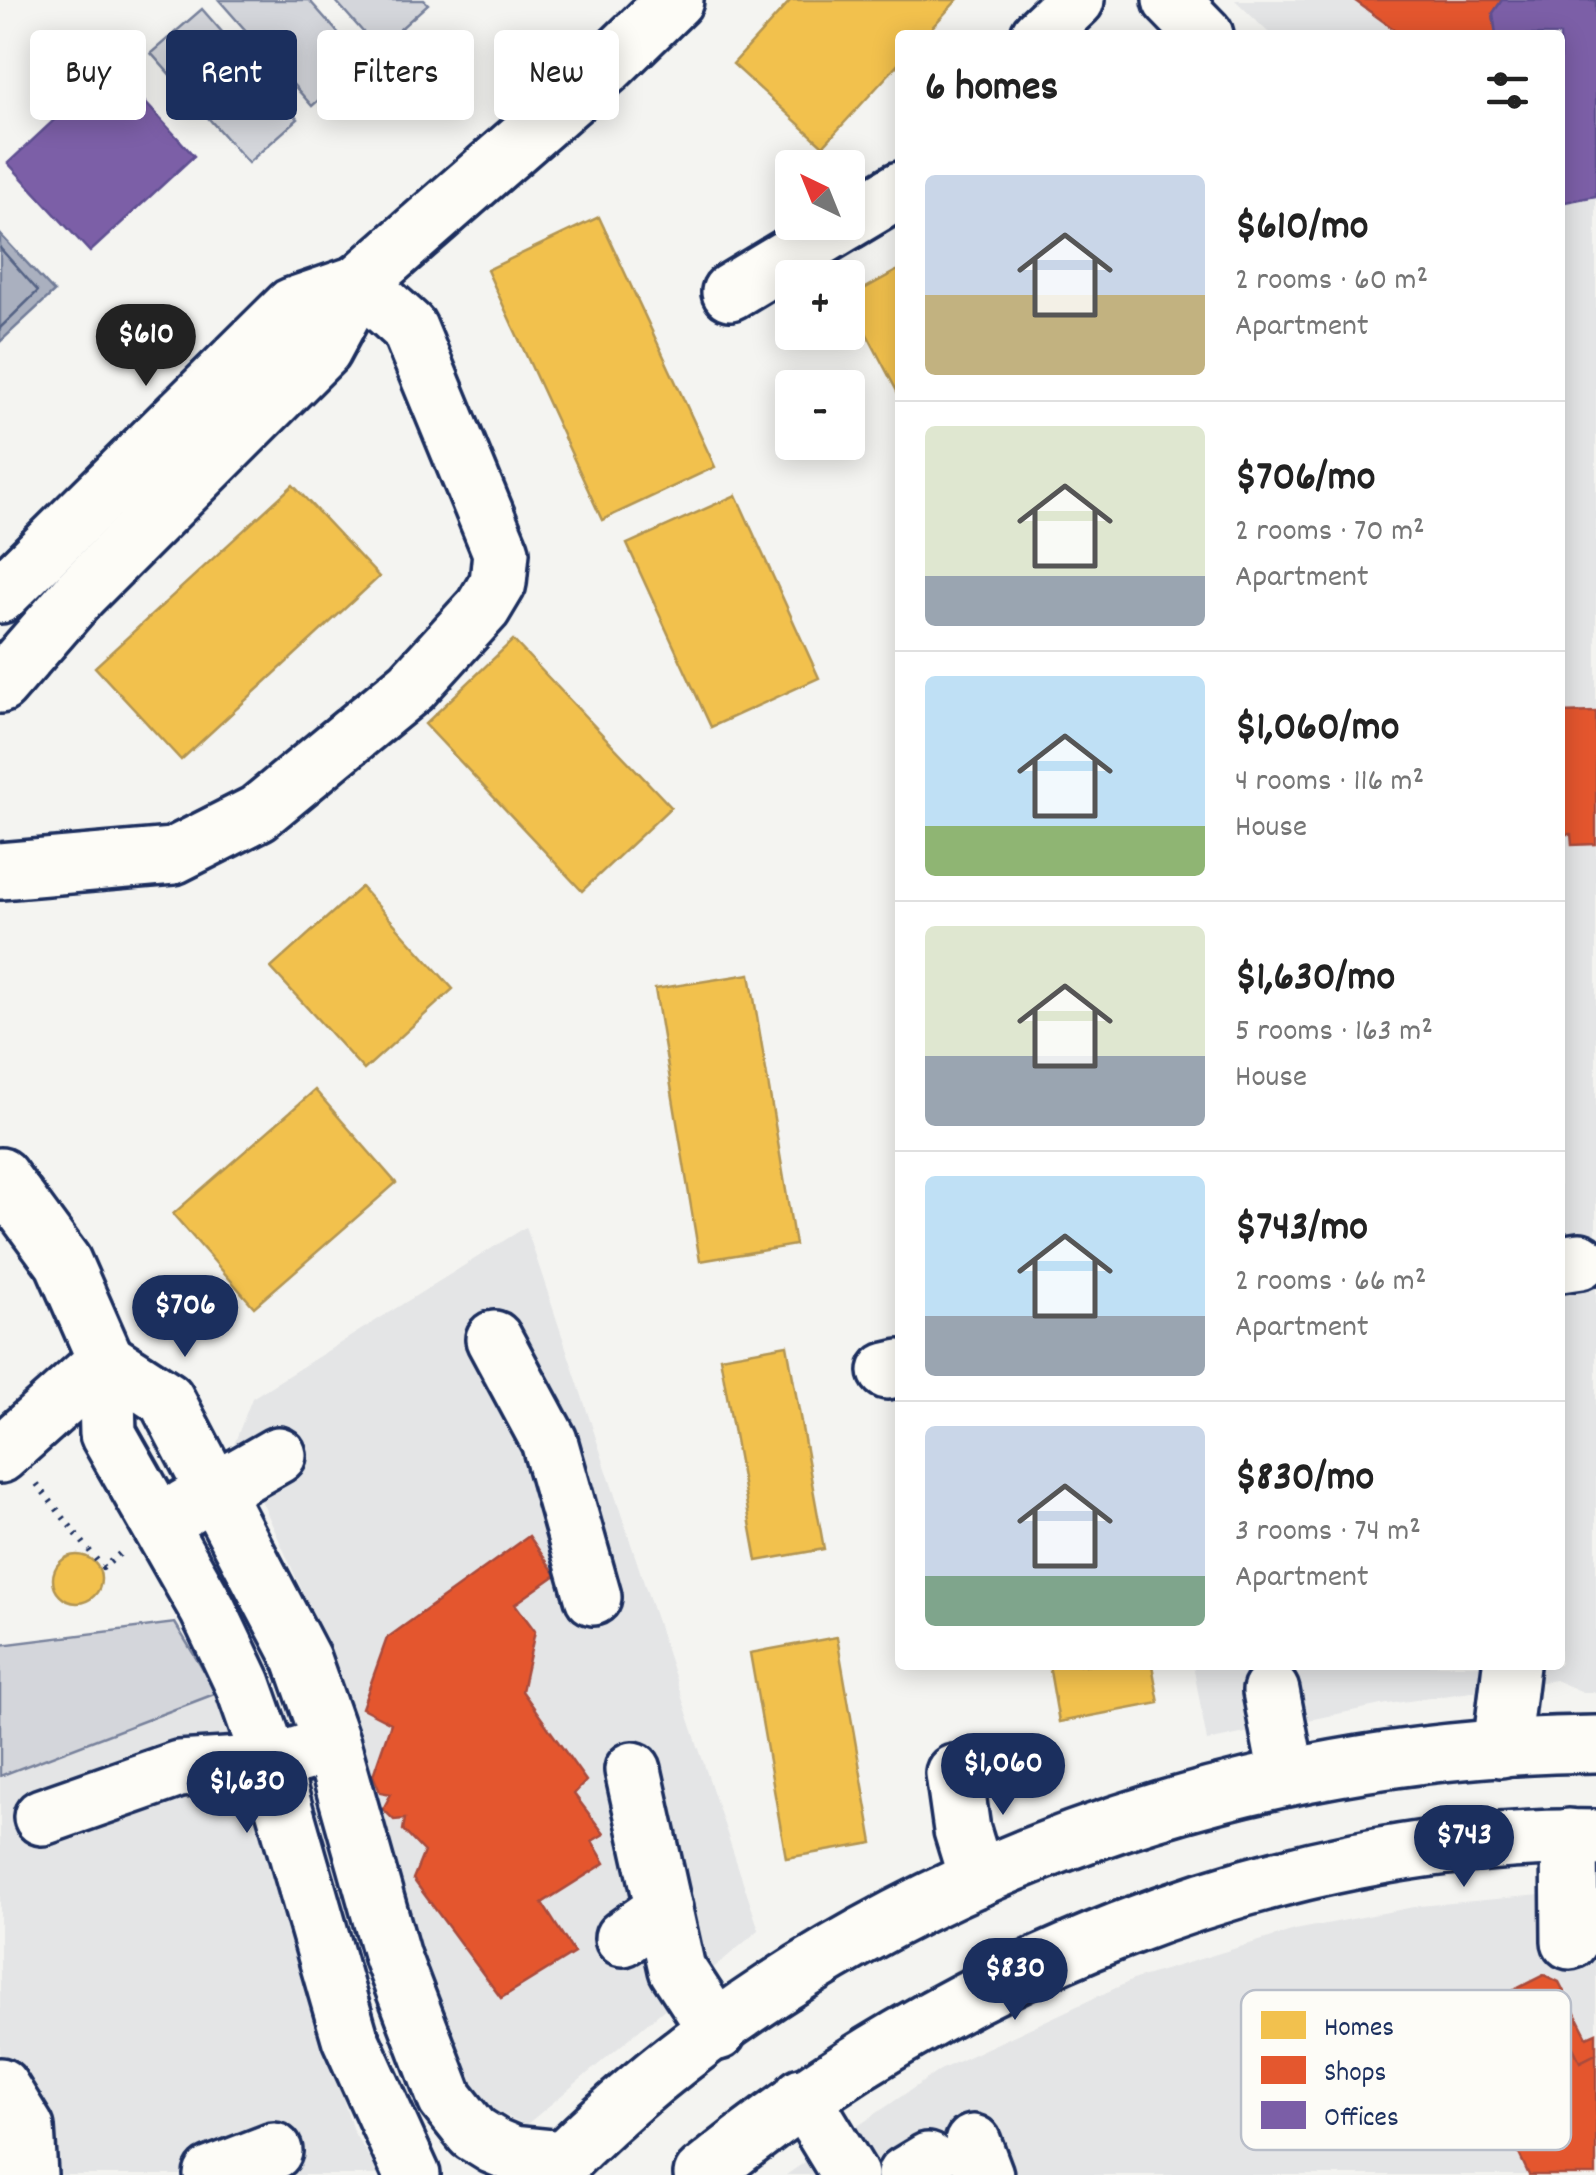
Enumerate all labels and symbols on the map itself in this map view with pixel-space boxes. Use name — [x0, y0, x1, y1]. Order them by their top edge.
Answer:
north arrow — [775, 150, 865, 240]
pin: $610 — [87, 304, 205, 389]
pin: $706 — [126, 1275, 244, 1360]
pin: $1,060 — [922, 1733, 1084, 1818]
pin: $1,630 — [166, 1751, 328, 1836]
pin: $743 — [1405, 1805, 1523, 1890]
pin: $830 — [956, 1938, 1074, 2023]
legend — [1241, 1990, 1571, 2150]
text: Homes — [1324, 2010, 1394, 2050]
text: Shops — [1324, 2055, 1386, 2095]
text: Offices — [1324, 2100, 1399, 2140]

